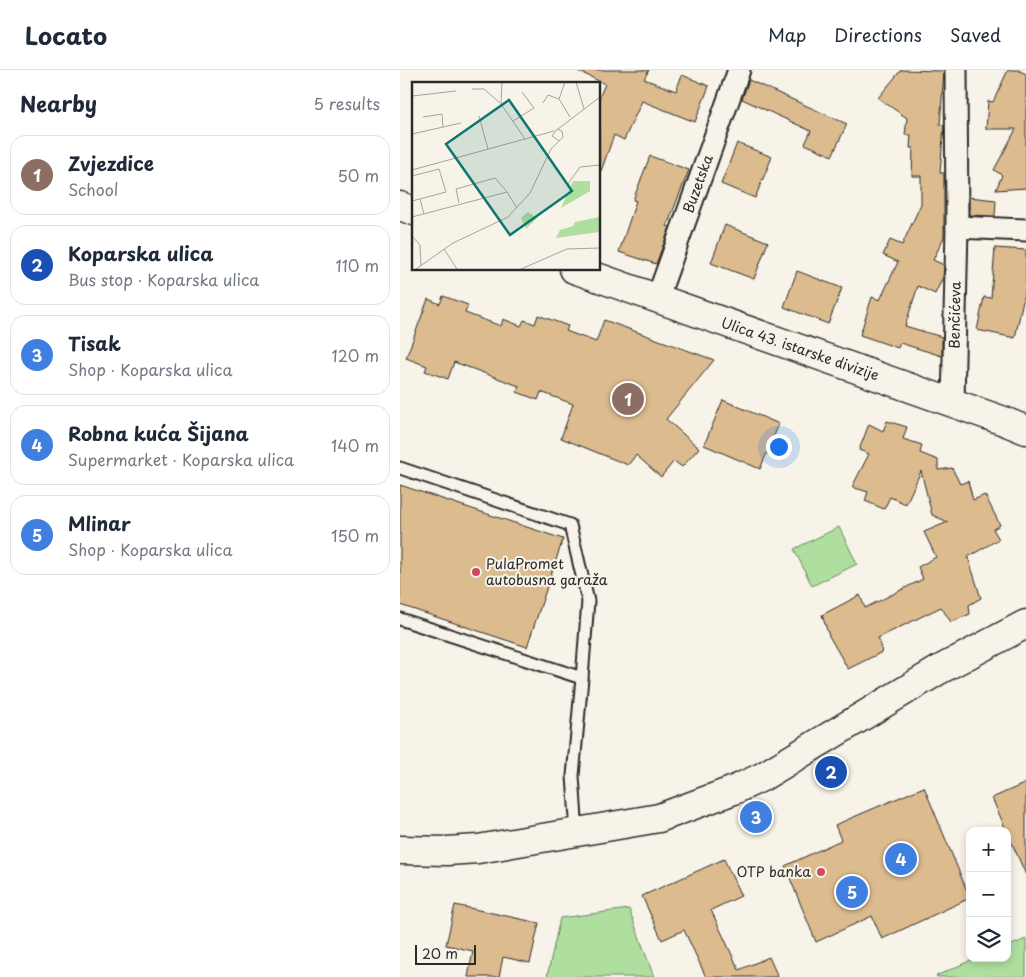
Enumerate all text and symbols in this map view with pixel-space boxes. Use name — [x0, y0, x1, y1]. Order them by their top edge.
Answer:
text: Locato — [25, 17, 107, 53]
text: Map — [768, 21, 806, 48]
text: Directions — [834, 21, 922, 48]
text: Saved — [950, 21, 1001, 48]
inset map — [412, 82, 600, 270]
text: Nearby — [20, 87, 97, 119]
text: 5 results — [313, 91, 380, 115]
text: Zvjezdice — [68, 149, 154, 177]
street label: Buzetska — [677, 151, 718, 216]
text: 1 — [33, 163, 41, 187]
text: 50 m — [338, 163, 379, 187]
text: School — [68, 177, 118, 201]
text: Koparska ulica — [68, 239, 213, 267]
text: 2 — [31, 253, 43, 277]
text: 110 m — [336, 253, 379, 277]
text: Bus stop · Koparska ulica — [68, 267, 259, 291]
street label: Benčićeva — [943, 281, 966, 349]
street label: Ulica 43. istarske divizije — [718, 312, 882, 385]
text: Tisak — [68, 329, 121, 357]
text: 3 — [32, 343, 42, 367]
text: 120 m — [332, 343, 379, 367]
text: Shop · Koparska ulica — [68, 357, 232, 381]
pin: 1 — [612, 380, 644, 418]
text: Robna kuća Šijana — [68, 419, 249, 447]
text: 4 — [32, 433, 42, 457]
text: 140 m — [331, 433, 379, 457]
your location — [766, 434, 792, 460]
text: Supermarket · Koparska ulica — [68, 447, 294, 471]
text: Mlinar — [68, 509, 131, 537]
text: 5 — [32, 523, 42, 547]
text: 150 m — [331, 523, 379, 547]
text: Shop · Koparska ulica — [68, 537, 232, 561]
place label: PulaPromet autobusna garaža — [486, 553, 608, 590]
marker: PulaPromet autobusna garaža — [470, 566, 482, 578]
pin: 2 — [815, 753, 847, 791]
pin: 3 — [740, 798, 772, 836]
map controls — [966, 827, 1011, 962]
button: + — [966, 827, 1011, 872]
pin: 4 — [885, 840, 917, 878]
place label: OTP banka — [736, 861, 811, 882]
marker: OTP banka — [815, 866, 827, 878]
button: − — [966, 872, 1011, 917]
pin: 5 — [836, 873, 868, 911]
button: layers — [966, 917, 1011, 962]
scale bar — [415, 942, 476, 965]
text: 20 m — [422, 943, 458, 964]

